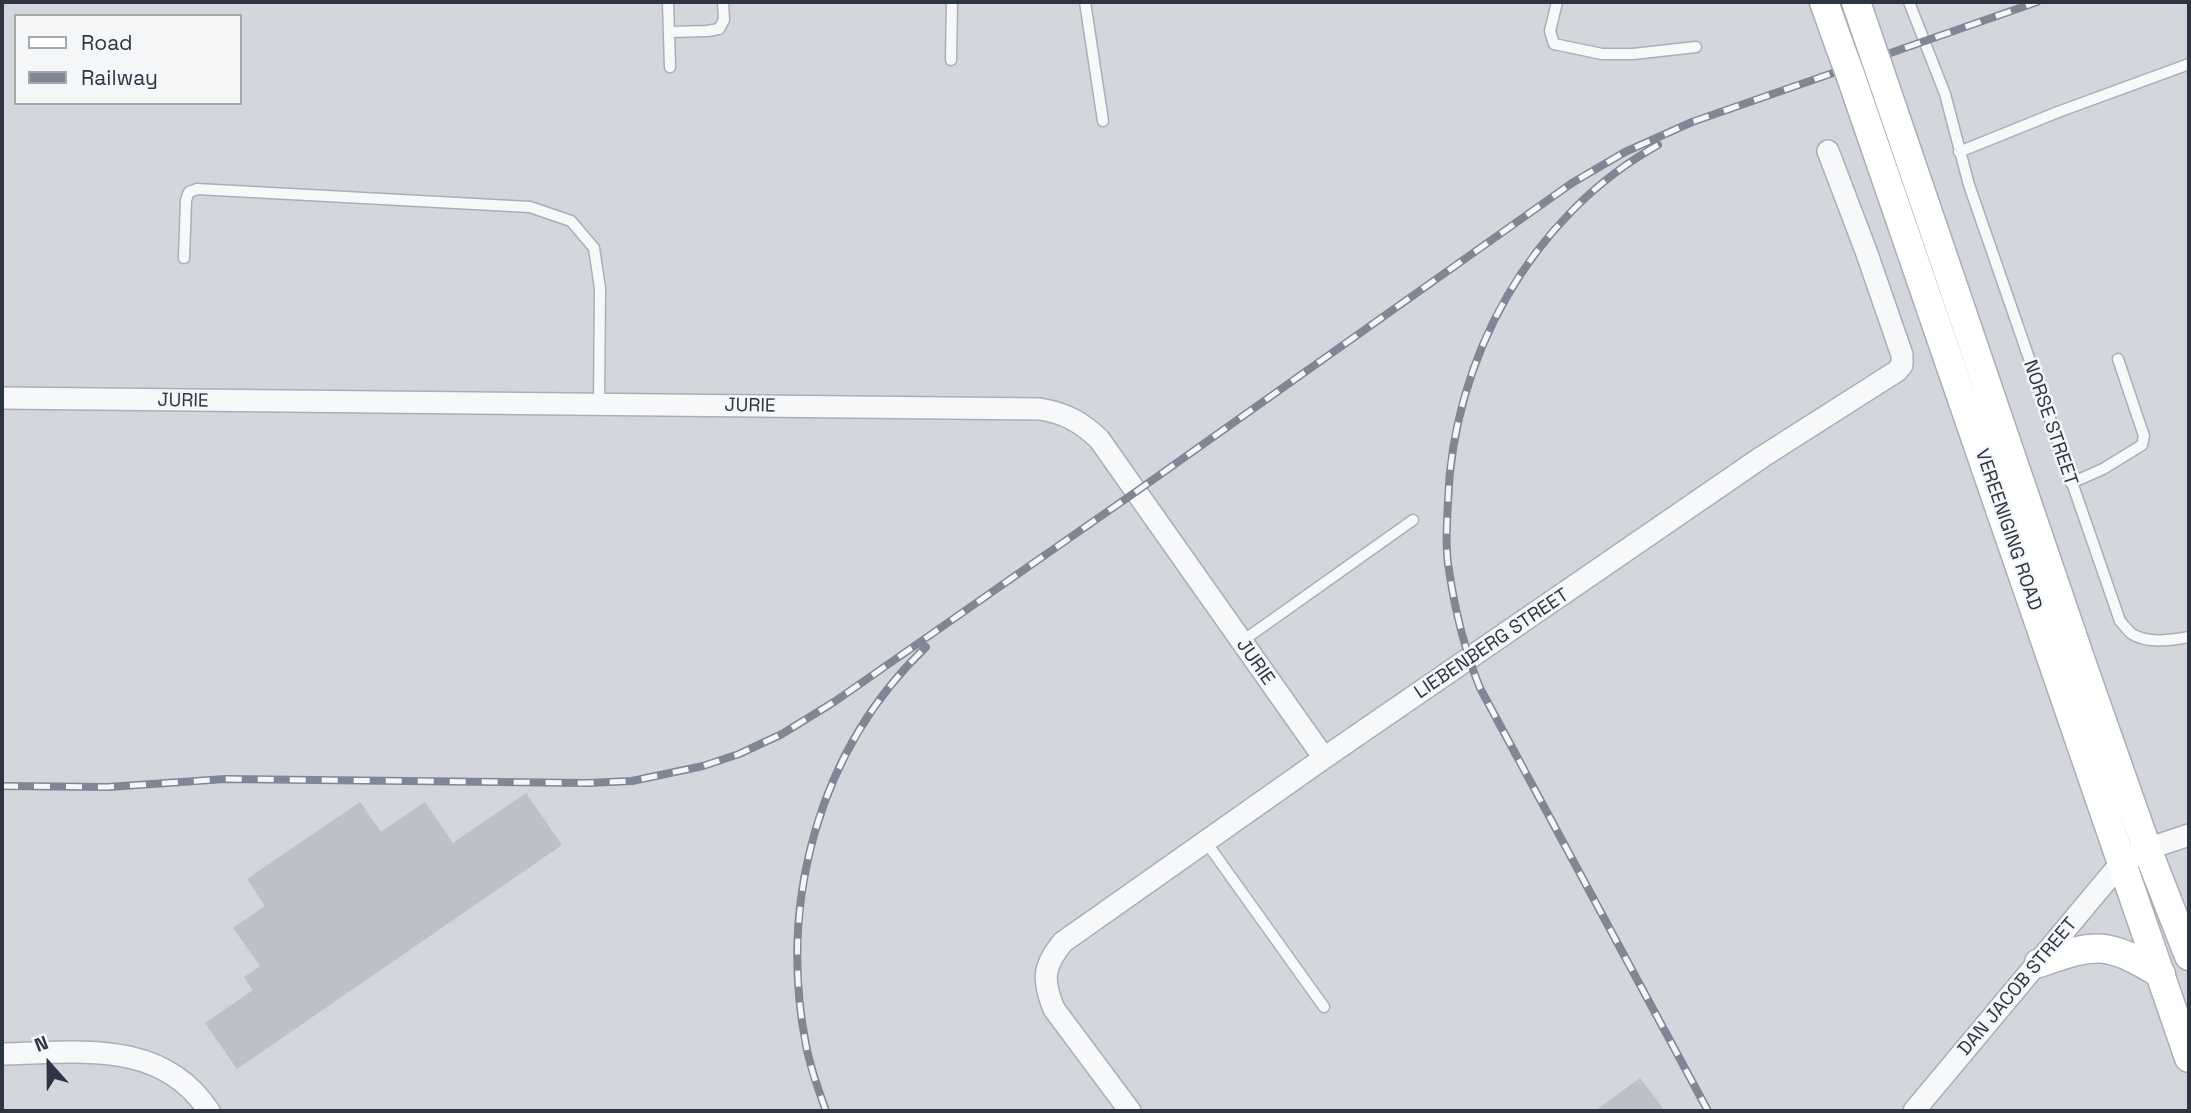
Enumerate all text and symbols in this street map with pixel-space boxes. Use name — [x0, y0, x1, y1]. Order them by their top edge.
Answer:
legend — [14, 14, 242, 105]
text: Road — [81, 29, 133, 56]
text: Railway — [81, 64, 158, 91]
street label: NORSE STREET — [2018, 357, 2082, 489]
street label: JURIE — [157, 389, 209, 413]
street label: JURIE — [724, 394, 776, 418]
street label: VEREENIGING ROAD — [1970, 446, 2046, 614]
street label: LIEBENBERG STREET — [1411, 584, 1573, 704]
street label: JURIE — [1231, 634, 1279, 690]
street label: DAN JACOB STREET — [1954, 913, 2082, 1061]
north arrow — [14, 1029, 84, 1099]
text: N — [31, 1030, 52, 1058]

